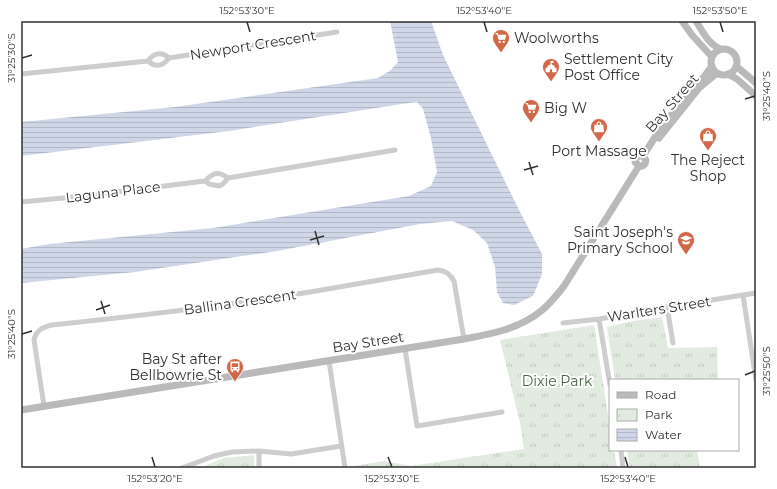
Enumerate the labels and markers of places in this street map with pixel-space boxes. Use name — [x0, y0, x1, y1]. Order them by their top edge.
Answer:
supermarket icon: Woolworths — [491, 28, 511, 53]
place label: Woolworths — [514, 29, 599, 47]
place label: Settlement City Post Office — [564, 50, 673, 84]
public building icon: Settlement City Post Office — [541, 57, 561, 82]
supermarket icon: Big W — [521, 98, 541, 123]
place label: Big W — [544, 99, 588, 117]
shop icon: Port Massage — [589, 117, 609, 142]
shop icon: The Reject Shop — [698, 126, 718, 151]
place label: Port Massage — [551, 142, 647, 160]
place label: The Reject Shop — [671, 151, 745, 185]
place label: Saint Joseph's Primary School — [567, 223, 673, 257]
school or university icon: Saint Joseph's Primary School — [676, 230, 696, 255]
place label: Bay St after Bellbowrie St — [129, 350, 222, 384]
bus stop icon: Bay St after Bellbowrie St — [225, 357, 245, 382]

